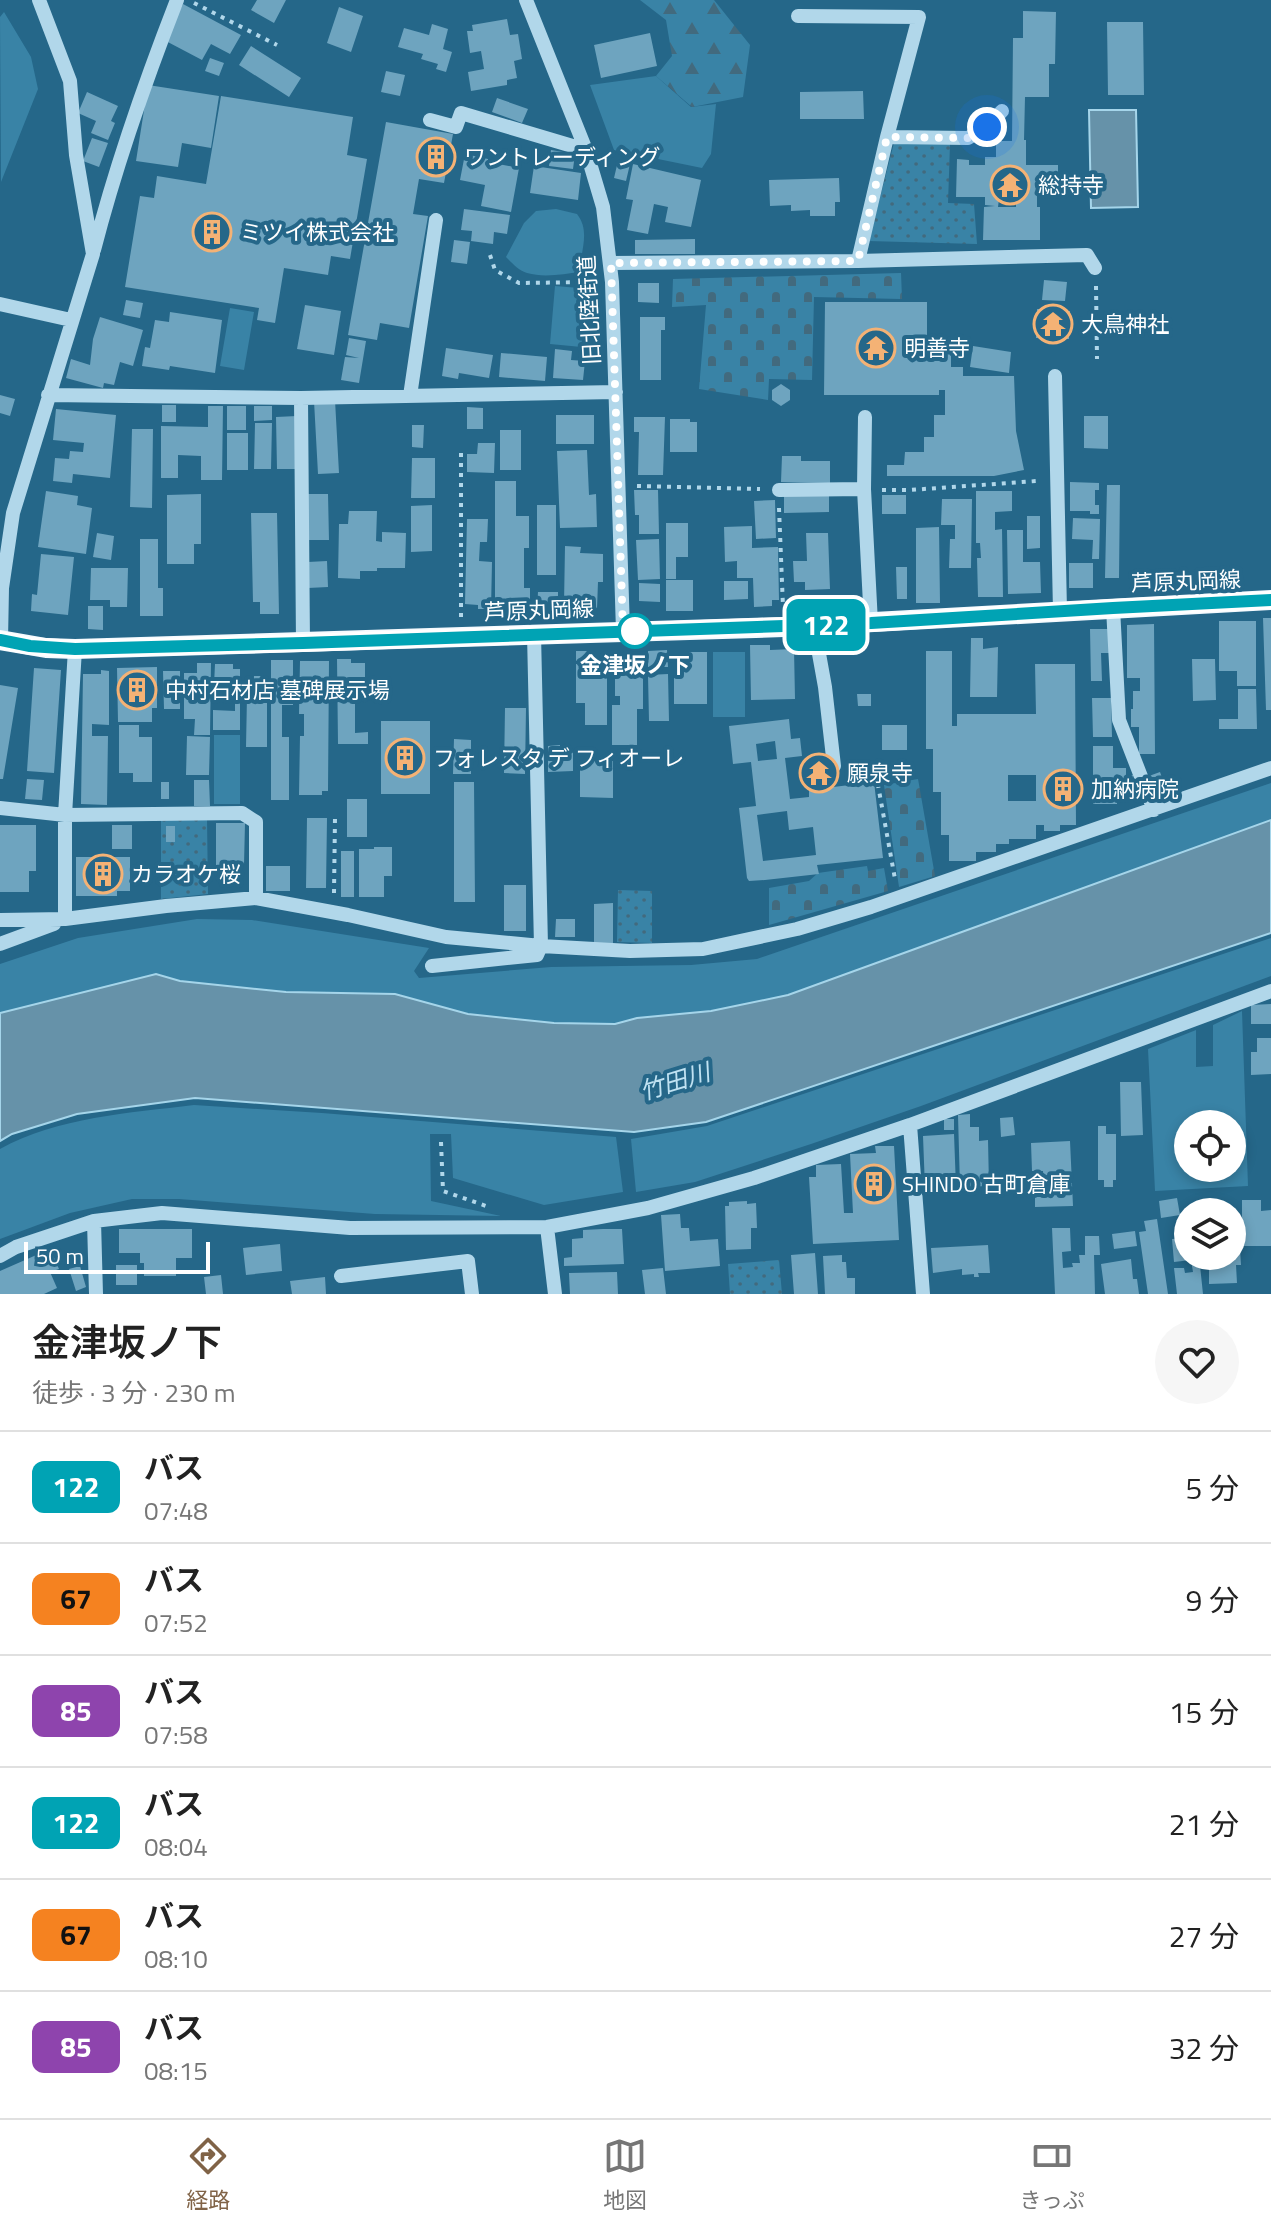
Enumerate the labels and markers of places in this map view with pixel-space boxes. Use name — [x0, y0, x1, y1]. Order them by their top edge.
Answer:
building icon: ワントレーディング — [415, 136, 457, 178]
place label: ワントレーディング — [464, 140, 660, 174]
temple icon: 総持寺 — [989, 164, 1031, 206]
place label: 総持寺 — [1038, 168, 1104, 202]
building icon: ミツイ株式会社 — [191, 211, 233, 253]
place label: ミツイ株式会社 — [240, 215, 394, 249]
temple icon: 大鳥神社 — [1032, 303, 1074, 345]
place label: 大鳥神社 — [1081, 307, 1169, 341]
temple icon: 明善寺 — [855, 327, 897, 369]
place label: 明善寺 — [904, 331, 970, 365]
marker: 金津坂ノ下 — [618, 614, 652, 648]
place label: 金津坂ノ下 — [580, 648, 690, 682]
building icon: 中村石材店 墓碑展示場 — [116, 669, 158, 711]
place label: 中村石材店 墓碑展示場 — [165, 673, 390, 707]
building icon: フォレスタ デ フィオーレ — [384, 737, 426, 779]
place label: フォレスタ デ フィオーレ — [433, 741, 684, 775]
temple icon: 願泉寺 — [798, 752, 840, 794]
place label: 願泉寺 — [847, 756, 913, 790]
building icon: 加納病院 — [1042, 768, 1084, 810]
place label: 加納病院 — [1091, 772, 1179, 806]
building icon: カラオケ桜 — [82, 853, 124, 895]
place label: カラオケ桜 — [131, 857, 241, 891]
building icon: SHINDO 古町倉庫 — [853, 1163, 895, 1205]
place label: SHINDO 古町倉庫 — [902, 1167, 1071, 1201]

